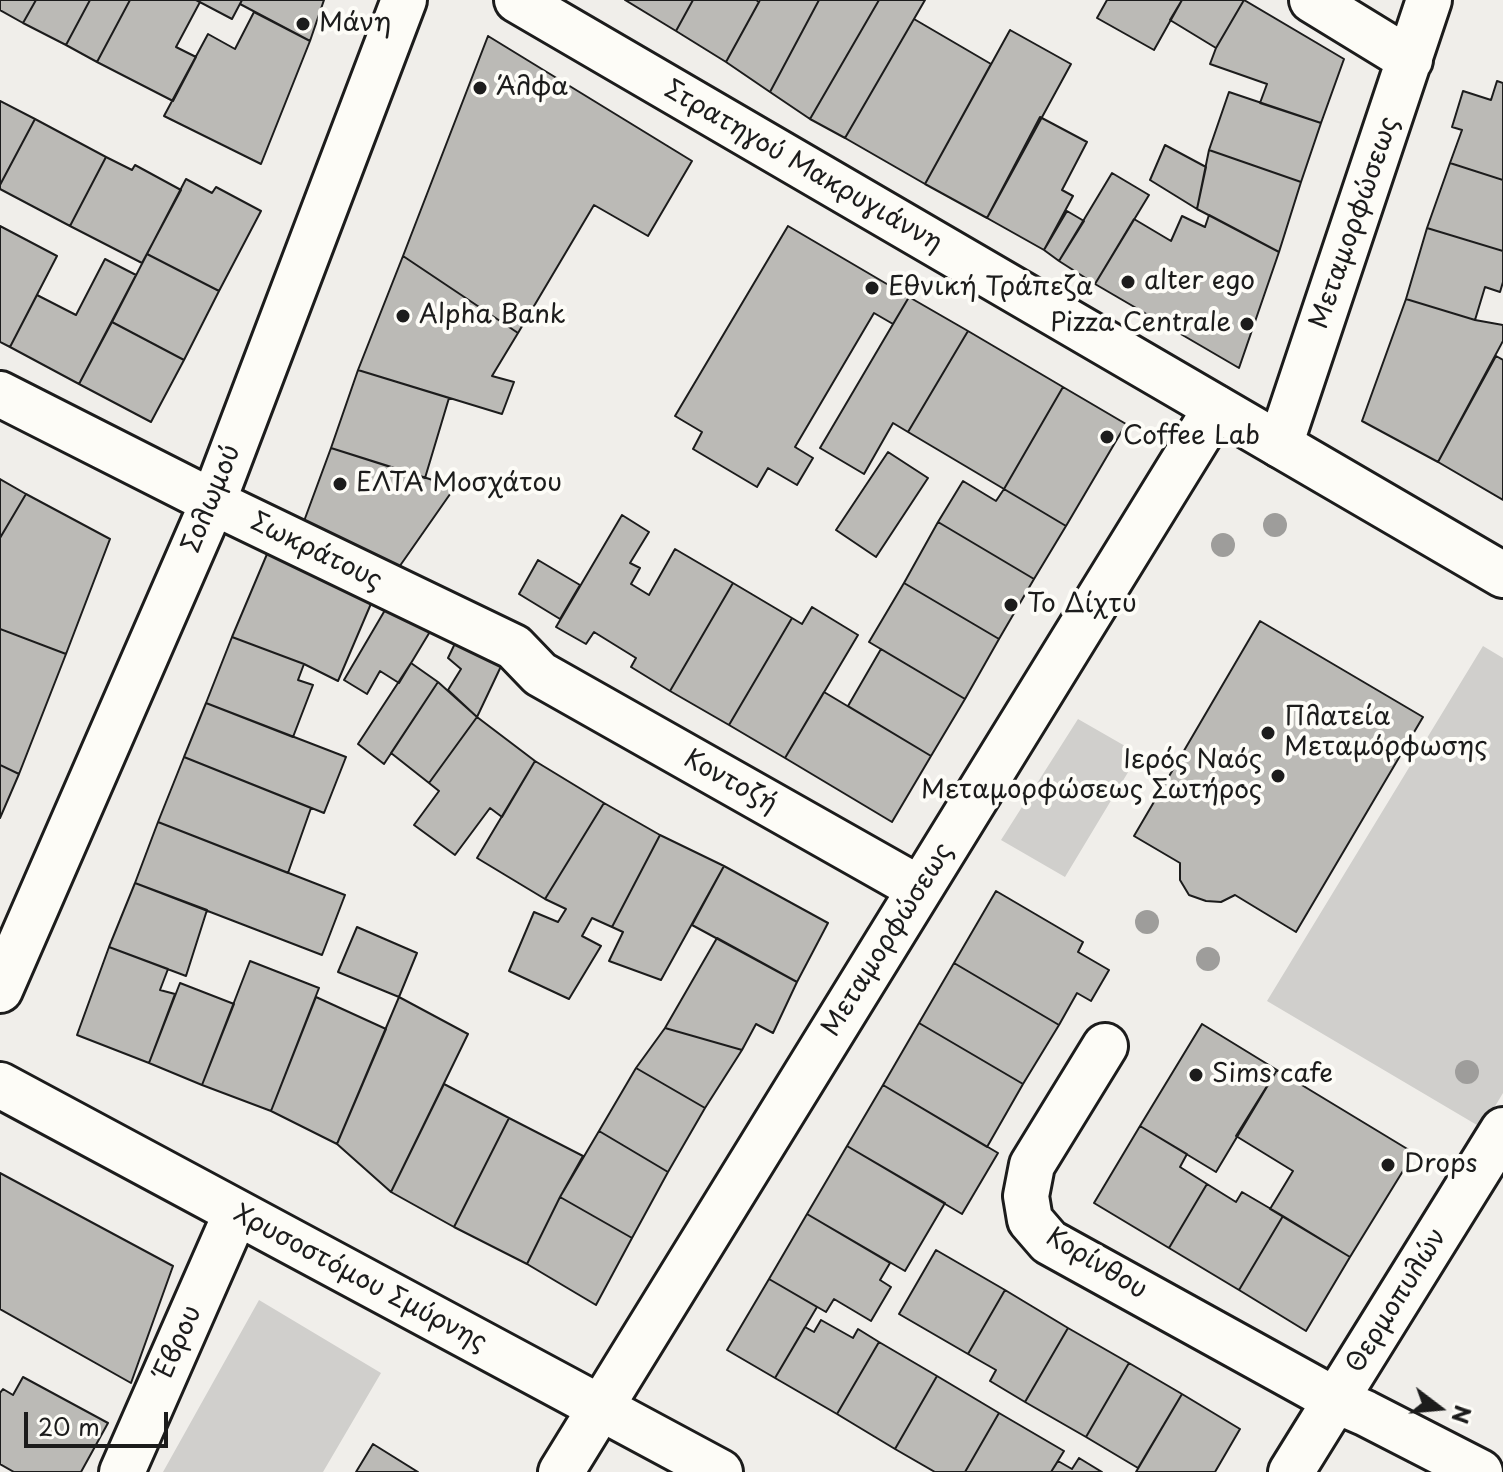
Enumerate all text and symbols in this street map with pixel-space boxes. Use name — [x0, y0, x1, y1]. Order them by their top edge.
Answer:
place label: Μάνη — [319, 8, 391, 40]
marker: Μάνη — [294, 15, 312, 33]
place label: Άλφα — [496, 72, 568, 104]
street label: Στρατηγού Μακρυγιάννη — [659, 75, 947, 259]
marker: Άλφα — [471, 79, 489, 97]
street label: Μεταμορφώσεως — [1304, 113, 1406, 333]
place label: alter ego — [1144, 266, 1255, 298]
place label: Εθνική Τράπεζα — [888, 272, 1093, 304]
marker: alter ego — [1119, 273, 1137, 291]
marker: Εθνική Τράπεζα — [863, 279, 881, 297]
place label: Alpha Bank — [419, 300, 566, 332]
marker: Alpha Bank — [394, 307, 412, 325]
place label: Pizza Centrale — [1050, 308, 1231, 340]
marker: Pizza Centrale — [1238, 315, 1256, 333]
place label: Coffee Lab — [1123, 421, 1260, 453]
marker: Coffee Lab — [1098, 428, 1116, 446]
street label: Σολωμού — [176, 441, 248, 557]
place label: ΕΛΤΑ Μοσχάτου — [356, 468, 562, 500]
marker: ΕΛΤΑ Μοσχάτου — [331, 475, 349, 493]
street label: Σωκράτους — [245, 507, 387, 597]
place label: Το Δίχτυ — [1027, 589, 1137, 621]
marker: Το Δίχτυ — [1002, 596, 1020, 614]
place label: Πλατεία Μεταμόρφωσης — [1284, 702, 1487, 764]
marker: Πλατεία Μεταμόρφωσης — [1259, 724, 1277, 742]
street label: Κοντοζή — [678, 744, 782, 820]
place label: Ιερός Ναός Μεταμορφώσεως Σωτήρος — [921, 745, 1262, 806]
marker: Ιερός Ναός Μεταμορφώσεως Σωτήρος — [1269, 767, 1287, 785]
street label: Μεταμορφώσεως — [816, 838, 960, 1042]
place label: Sims cafe — [1212, 1059, 1333, 1091]
marker: Sims cafe — [1187, 1066, 1205, 1084]
place label: Drops — [1404, 1149, 1477, 1181]
marker: Drops — [1379, 1156, 1397, 1174]
street label: Χρυσοστόμου Σμύρνης — [228, 1199, 492, 1359]
street label: Κορίνθου — [1040, 1222, 1152, 1306]
street label: Θερμοπυλών — [1340, 1223, 1454, 1379]
street label: Έβρου — [149, 1301, 209, 1383]
north arrow — [1399, 1368, 1479, 1448]
scale bar — [28, 1396, 172, 1446]
text: N — [1444, 1402, 1481, 1428]
text: 20 m — [38, 1408, 100, 1444]

